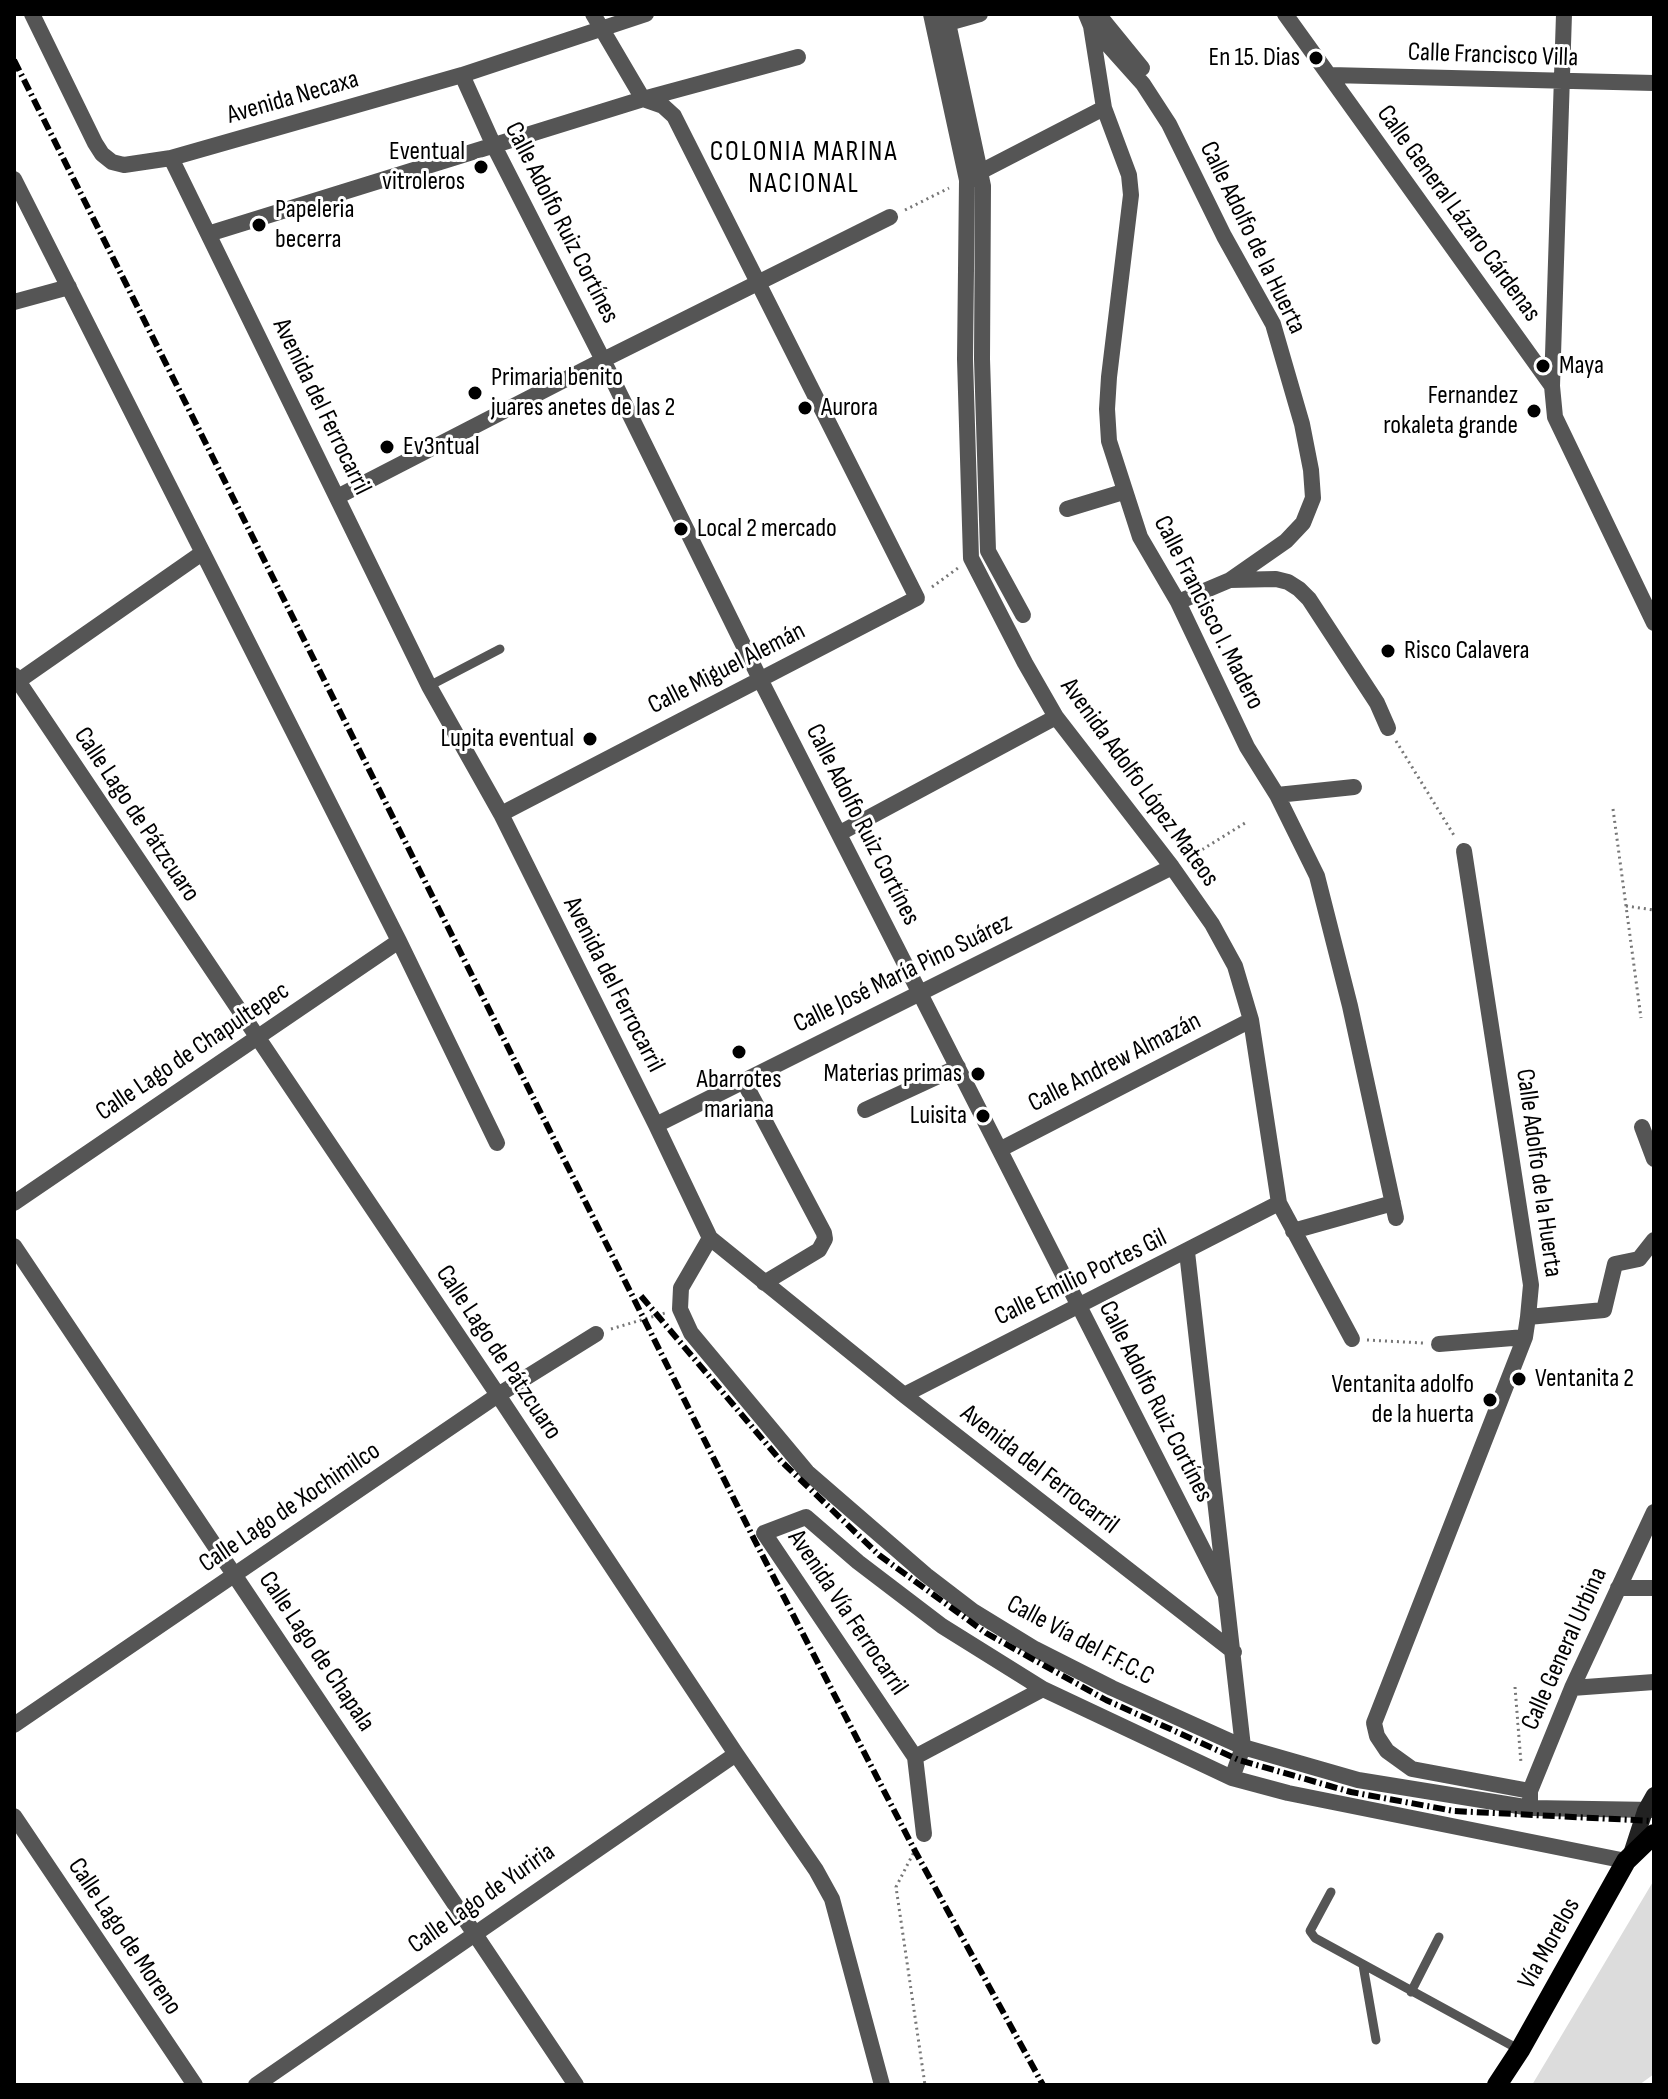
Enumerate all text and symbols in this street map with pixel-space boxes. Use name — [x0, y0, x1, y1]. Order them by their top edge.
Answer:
street label: Calle Francisco Villa — [1407, 37, 1579, 75]
place label: En 15. Dias — [1209, 42, 1300, 74]
marker: En 15. Dias — [1307, 49, 1325, 67]
street label: Avenida Necaxa — [224, 64, 362, 132]
street label: Calle General Lázaro Cárdenas — [1369, 100, 1547, 328]
street label: Calle Adolfo Ruiz Cortínes — [497, 117, 625, 329]
place label: Eventual vitroleros — [382, 136, 465, 198]
district label: COLONIA MARINA NACIONAL — [710, 136, 898, 202]
street label: Calle Adolfo de la Huerta — [1192, 137, 1312, 339]
marker: Eventual vitroleros — [472, 158, 490, 176]
place label: Papeleria becerra — [275, 194, 354, 256]
marker: Papeleria becerra — [250, 216, 268, 234]
street label: Avenida del Ferrocarril — [265, 314, 377, 500]
place label: Maya — [1559, 350, 1604, 382]
marker: Maya — [1534, 357, 1552, 375]
place label: Primaria benito juares anetes de las 2 — [491, 362, 675, 424]
place label: Fernandez rokaleta grande — [1383, 380, 1518, 442]
marker: Primaria benito juares anetes de las 2 — [466, 384, 484, 402]
place label: Aurora — [821, 392, 878, 424]
marker: Aurora — [796, 399, 814, 417]
marker: Fernandez rokaleta grande — [1525, 402, 1543, 420]
place label: Ev3ntual — [403, 431, 480, 463]
marker: Ev3ntual — [378, 438, 396, 456]
street label: Calle Francisco I. Madero — [1146, 511, 1270, 715]
place label: Local 2 mercado — [697, 513, 837, 545]
marker: Local 2 mercado — [672, 520, 690, 538]
street label: Calle Miguel Alemán — [643, 616, 811, 722]
place label: Risco Calavera — [1404, 635, 1530, 667]
marker: Risco Calavera — [1379, 642, 1397, 660]
street label: Avenida Adolfo López Mateos — [1053, 673, 1225, 893]
street label: Calle Adolfo Ruiz Cortínes — [798, 719, 926, 931]
street label: Calle Lago de Pátzcuaro — [66, 722, 206, 908]
place label: Lupita eventual — [440, 723, 574, 755]
marker: Lupita eventual — [581, 730, 599, 748]
street label: Avenida del Ferrocarril — [555, 892, 671, 1078]
street label: Calle José María Pino Suárez — [789, 908, 1017, 1040]
street label: Calle Lago de Chapultepec — [90, 976, 296, 1128]
street label: Calle Andrew Almazán — [1023, 1006, 1207, 1120]
marker: Abarrotes mariana — [730, 1043, 748, 1061]
place label: Materias primas — [823, 1058, 962, 1090]
place label: Abarrotes mariana — [696, 1064, 782, 1126]
marker: Materias primas — [969, 1065, 987, 1083]
street label: Calle Adolfo de la Huerta — [1508, 1067, 1568, 1279]
place label: Luisita — [910, 1100, 967, 1132]
marker: Luisita — [974, 1107, 992, 1125]
street label: Calle Emilio Portes Gil — [990, 1223, 1172, 1333]
street label: Calle Lago de Pátzcuaro — [428, 1260, 568, 1446]
street label: Calle Adolfo Ruiz Cortínes — [1091, 1296, 1219, 1508]
place label: Ventanita 2 — [1535, 1363, 1634, 1395]
place label: Ventanita adolfo de la huerta — [1331, 1369, 1474, 1430]
marker: Ventanita 2 — [1510, 1370, 1528, 1388]
marker: Ventanita adolfo de la huerta — [1481, 1391, 1499, 1409]
street label: Avenida del Ferrocarril — [954, 1399, 1124, 1541]
street label: Calle Lago de Xochimilco — [194, 1436, 386, 1580]
street label: Avenida Vía Ferrocarril — [780, 1524, 914, 1702]
street label: Calle General Urbina — [1515, 1563, 1615, 1735]
street label: Calle Lago de Chapala — [251, 1566, 381, 1738]
street label: Calle Vía del F.F.C.C — [1001, 1589, 1159, 1693]
street label: Calle Lago de Yuriria — [403, 1837, 561, 1961]
street label: Calle Lago de Moreno — [60, 1853, 188, 2021]
street label: Vía Morelos — [1512, 1893, 1588, 1995]

